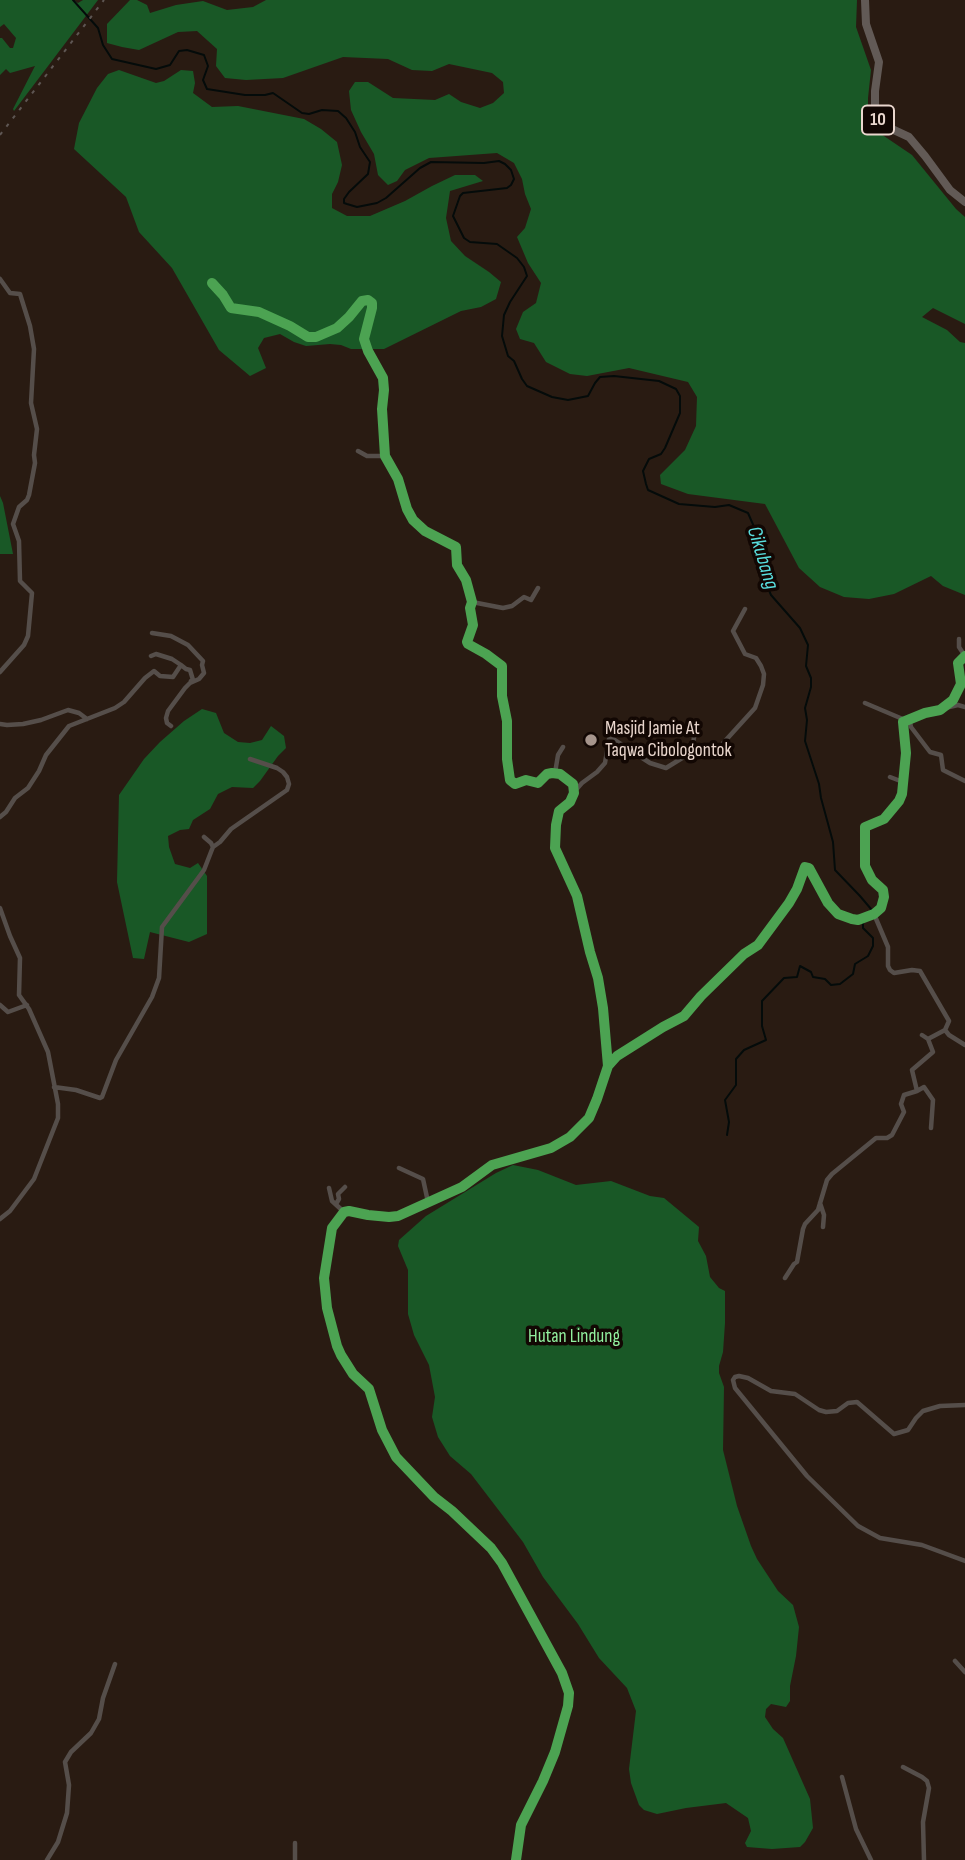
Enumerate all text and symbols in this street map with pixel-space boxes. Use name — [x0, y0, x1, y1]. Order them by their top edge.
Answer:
road number: 10 — [862, 106, 894, 134]
water label: Cikubang — [741, 523, 783, 593]
place label: Masjid Jamie At Taqwa Cibologontok — [605, 718, 732, 762]
marker: Masjid Jamie At Taqwa Cibologontok — [583, 732, 599, 748]
park label: Hutan Lindung — [528, 1326, 620, 1348]

